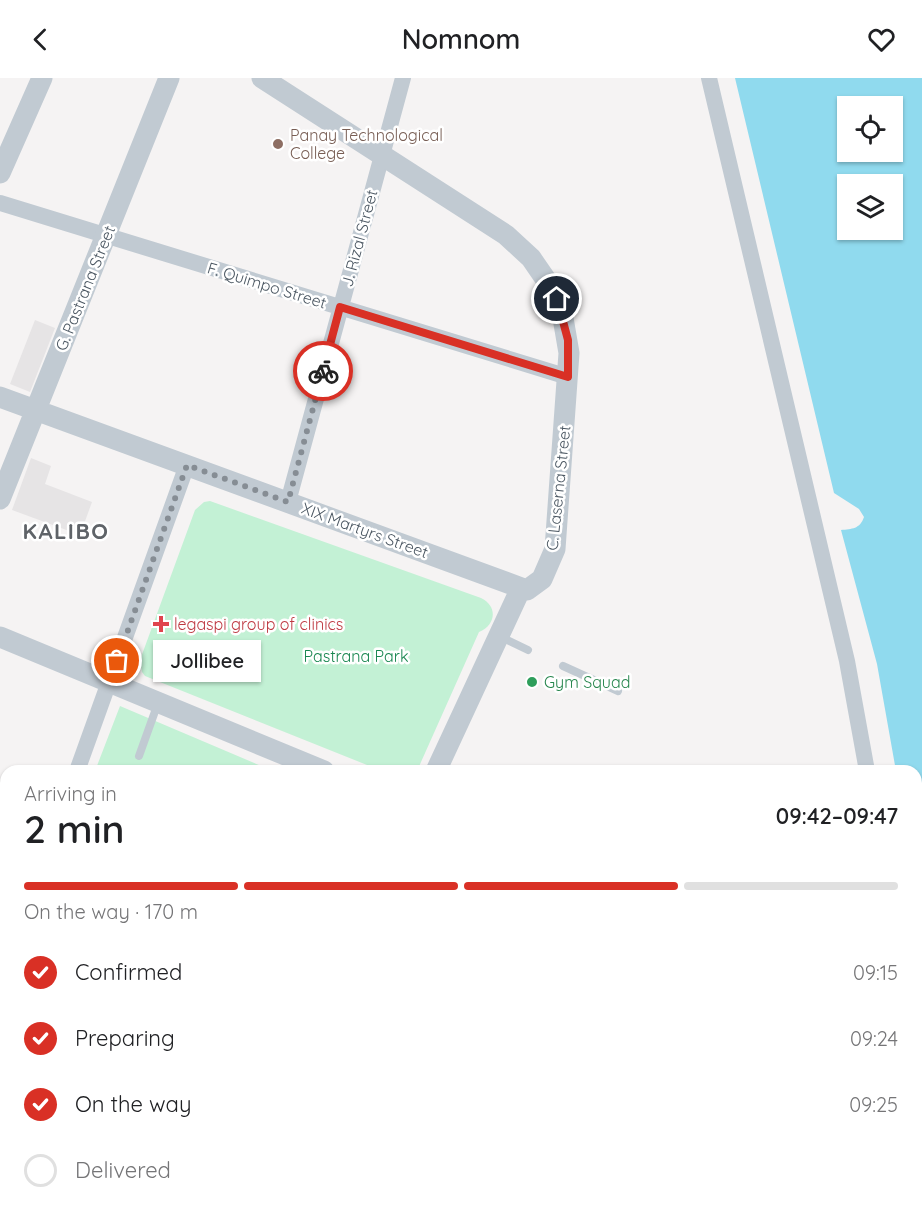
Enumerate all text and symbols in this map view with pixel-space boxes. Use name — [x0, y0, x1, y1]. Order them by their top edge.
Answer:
text: Nomnom — [402, 22, 520, 56]
icon: back — [24, 23, 57, 56]
icon: heart — [865, 23, 898, 56]
map controls — [837, 96, 903, 240]
button: locate — [837, 96, 903, 162]
place label: Panay Technological College — [290, 125, 443, 163]
marker: Panay Technological College — [271, 137, 285, 151]
button: layers — [837, 174, 903, 240]
street label: J. Rizal Street — [336, 187, 382, 289]
street label: G. Pastrana Street — [51, 223, 119, 353]
street label: F. Quimpo Street — [205, 257, 329, 313]
pin — [531, 273, 582, 324]
icon: home — [540, 282, 573, 315]
courier — [293, 341, 353, 401]
icon: bike — [307, 355, 340, 388]
street label: C. Laserna Street — [541, 424, 575, 552]
street label: XIX Martyrs Street — [299, 498, 431, 562]
district label: KALIBO — [23, 517, 110, 545]
place label: legaspi group of clinics — [174, 614, 343, 634]
marker: legaspi group of clinics — [152, 615, 170, 633]
pin — [91, 635, 142, 686]
callout: Jollibee — [153, 640, 261, 682]
icon: bag — [100, 644, 133, 677]
park label: Pastrana Park — [304, 646, 408, 666]
text: Jollibee — [170, 648, 244, 673]
place label: Gym Squad — [544, 672, 630, 692]
marker: Gym Squad — [525, 675, 539, 689]
text: Arriving in — [24, 781, 117, 806]
text: 09:42–09:47 — [776, 802, 898, 830]
text: 2 min — [24, 804, 125, 853]
text: On the way · 170 m — [24, 899, 198, 924]
icon: check — [24, 956, 57, 989]
text: Confirmed — [75, 958, 182, 986]
text: 09:15 — [853, 960, 898, 985]
icon: check — [24, 1022, 57, 1055]
text: Preparing — [75, 1024, 175, 1052]
text: 09:24 — [850, 1026, 898, 1051]
icon: check — [24, 1088, 57, 1121]
text: On the way — [75, 1090, 191, 1118]
text: 09:25 — [849, 1092, 898, 1117]
text: Delivered — [75, 1156, 171, 1184]

